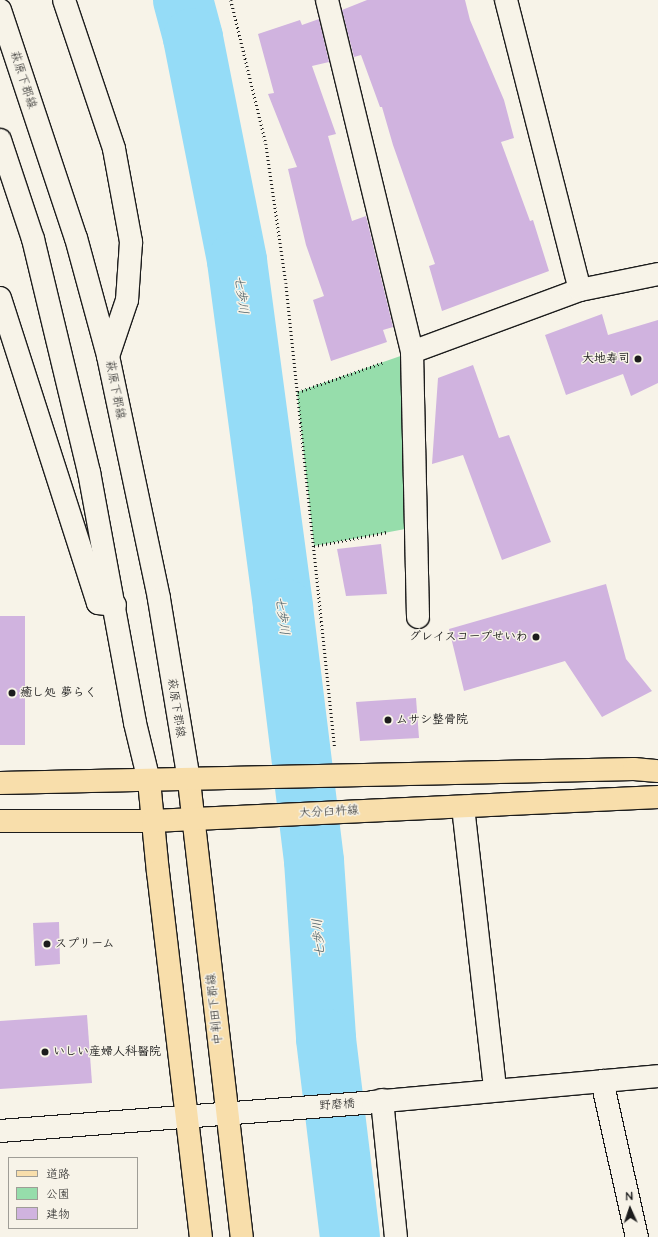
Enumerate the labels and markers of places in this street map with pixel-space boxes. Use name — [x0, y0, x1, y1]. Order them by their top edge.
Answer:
place label: 大地寿司 — [582, 352, 630, 366]
marker: 大地寿司 — [633, 354, 643, 364]
place label: グレイスコープせいわ — [408, 630, 528, 644]
marker: グレイスコープせいわ — [531, 632, 541, 642]
place label: 癒し処 夢らく — [20, 686, 97, 700]
marker: 癒し処 夢らく — [7, 688, 17, 698]
place label: ムサシ整骨院 — [396, 713, 468, 727]
marker: ムサシ整骨院 — [383, 715, 393, 725]
place label: スプリーム — [55, 937, 115, 951]
marker: スプリーム — [42, 939, 52, 949]
place label: いしい産婦人科醫院 — [53, 1045, 161, 1059]
marker: いしい産婦人科醫院 — [40, 1047, 50, 1057]

